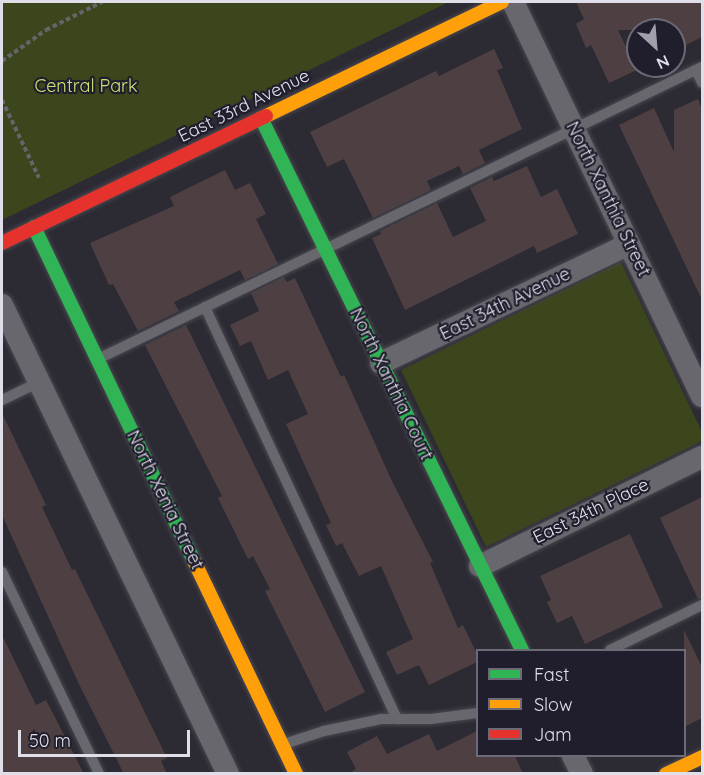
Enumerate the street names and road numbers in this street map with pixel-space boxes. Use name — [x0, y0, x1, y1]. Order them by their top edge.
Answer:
street label: East 33rd Avenue — [175, 65, 313, 147]
street label: North Xanthia Street — [561, 118, 655, 280]
street label: East 34th Avenue — [436, 263, 574, 345]
street label: North Xanthia Court — [345, 305, 437, 463]
street label: North Xenia Street — [122, 427, 208, 573]
street label: East 34th Place — [530, 474, 652, 548]

